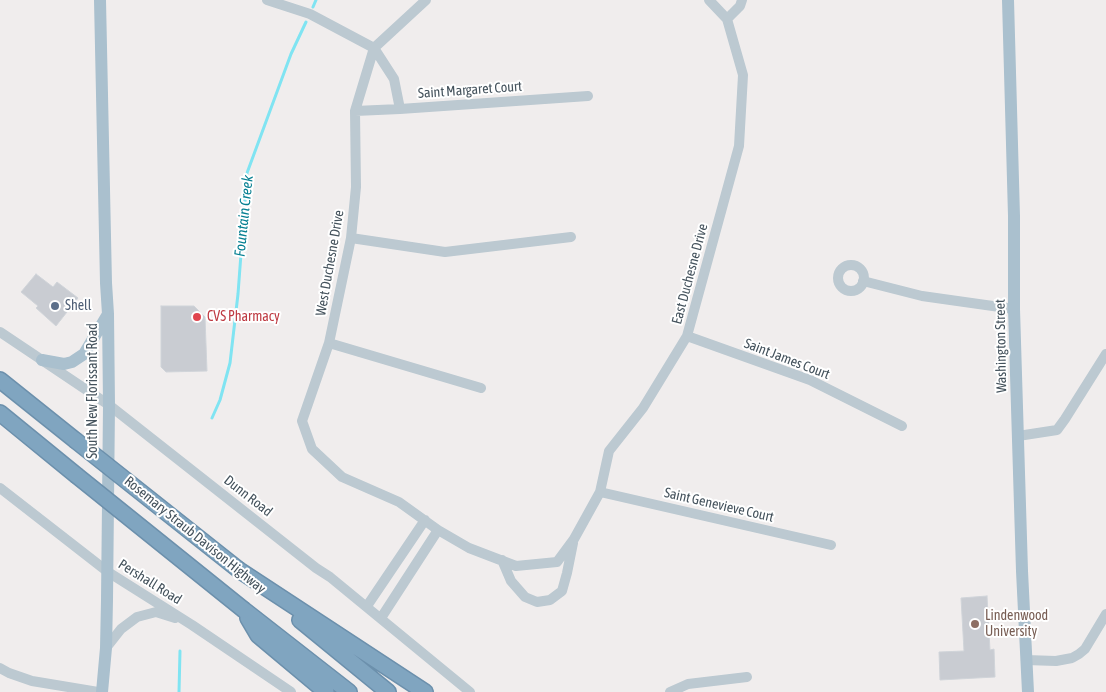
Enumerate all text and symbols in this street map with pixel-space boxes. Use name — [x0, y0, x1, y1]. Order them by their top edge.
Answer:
street label: Saint Margaret Court — [417, 78, 523, 102]
water label: Fountain Creek — [231, 174, 257, 258]
street label: West Duchesne Drive — [312, 209, 348, 317]
street label: East Duchesne Drive — [668, 222, 712, 326]
place label: Shell — [65, 298, 91, 314]
street label: Washington Street — [992, 299, 1010, 393]
marker: Shell — [49, 300, 61, 312]
place label: CVS Pharmacy — [207, 309, 280, 325]
marker: CVS Pharmacy — [191, 311, 203, 323]
street label: South New Florissant Road — [85, 323, 101, 459]
street label: Saint James Court — [742, 335, 832, 383]
street label: Dunn Road — [220, 472, 276, 520]
street label: Rosemary Straub Davison Highway — [121, 473, 269, 597]
street label: Saint Genevieve Court — [663, 484, 775, 526]
street label: Pershall Road — [115, 556, 185, 608]
place label: Lindenwood University — [985, 608, 1048, 640]
marker: Lindenwood University — [969, 618, 981, 630]

